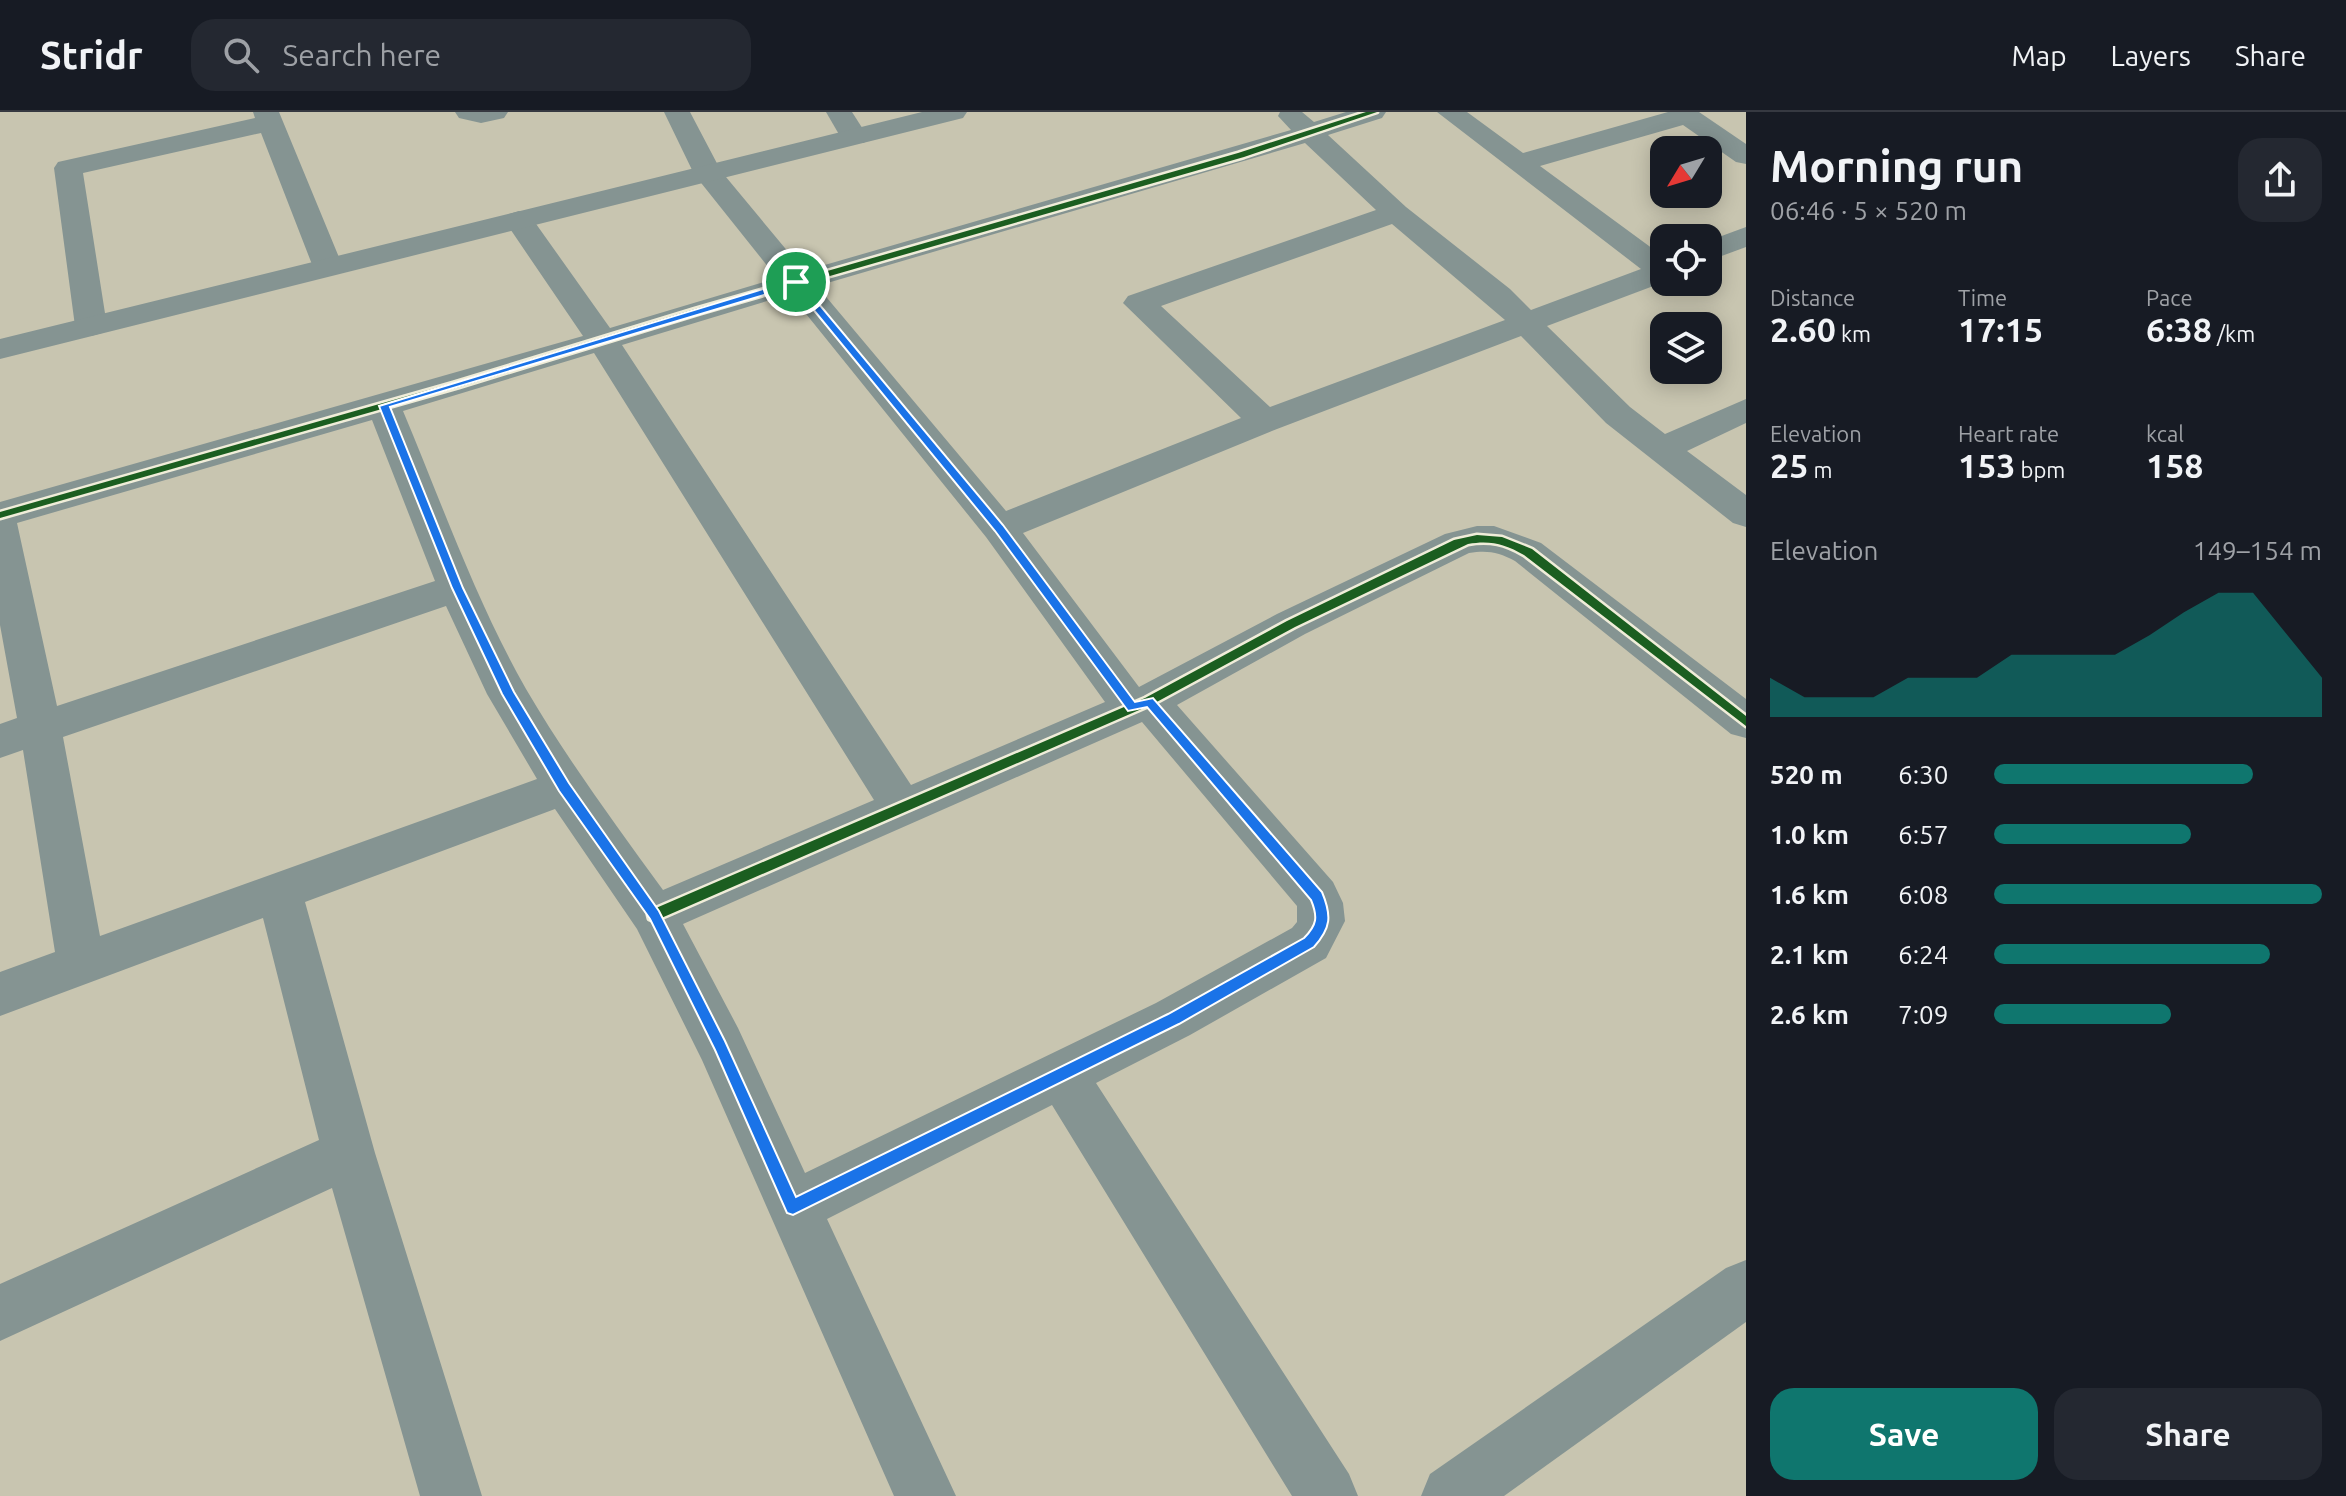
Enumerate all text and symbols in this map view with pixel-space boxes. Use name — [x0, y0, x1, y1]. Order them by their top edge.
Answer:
search box — [191, 19, 751, 91]
icon: search — [219, 33, 263, 77]
text: Stridr — [40, 34, 143, 76]
text: Search here — [283, 38, 441, 72]
text: Map — [2011, 40, 2067, 71]
text: Layers — [2111, 40, 2191, 71]
text: Share — [2235, 40, 2306, 71]
north arrow — [1650, 136, 1722, 208]
map controls — [1650, 136, 1722, 384]
button: share — [2238, 138, 2322, 222]
text: Morning run — [1770, 141, 2023, 190]
text: 06:46 · 5 × 520 m — [1770, 196, 1967, 225]
button: locate — [1650, 224, 1722, 296]
pin — [762, 248, 830, 316]
icon: arrive — [774, 260, 818, 304]
text: Distance — [1770, 285, 1855, 310]
text: Time — [1958, 285, 2007, 310]
text: Pace — [2146, 285, 2193, 310]
text: 2.60 — [1770, 310, 1836, 348]
text: 17:15 — [1958, 310, 2043, 348]
text: 6:38 — [2146, 310, 2212, 348]
button: layers — [1650, 312, 1722, 384]
text: km — [1836, 321, 1871, 346]
text: /km — [2212, 321, 2255, 346]
text: Elevation — [1770, 421, 1862, 446]
text: Heart rate — [1958, 421, 2059, 446]
text: kcal — [2146, 421, 2184, 446]
text: 25 — [1770, 446, 1808, 484]
text: 153 — [1958, 446, 2016, 484]
text: 158 — [2146, 446, 2204, 484]
text: m — [1808, 457, 1832, 482]
text: bpm — [2016, 457, 2065, 482]
text: Elevation — [1770, 536, 1878, 565]
text: 149–154 m — [2193, 536, 2322, 565]
text: 520 m — [1770, 760, 1843, 789]
text: 6:30 — [1898, 760, 1948, 789]
text: 1.0 km — [1770, 820, 1849, 849]
text: 6:57 — [1898, 820, 1948, 849]
text: 1.6 km — [1770, 880, 1849, 909]
text: 6:08 — [1898, 880, 1948, 909]
text: 2.1 km — [1770, 940, 1849, 969]
text: 6:24 — [1898, 940, 1948, 969]
text: 2.6 km — [1770, 1000, 1849, 1029]
text: 7:09 — [1898, 1000, 1948, 1029]
button: Save — [1770, 1388, 2038, 1480]
button: Share — [2054, 1388, 2322, 1480]

